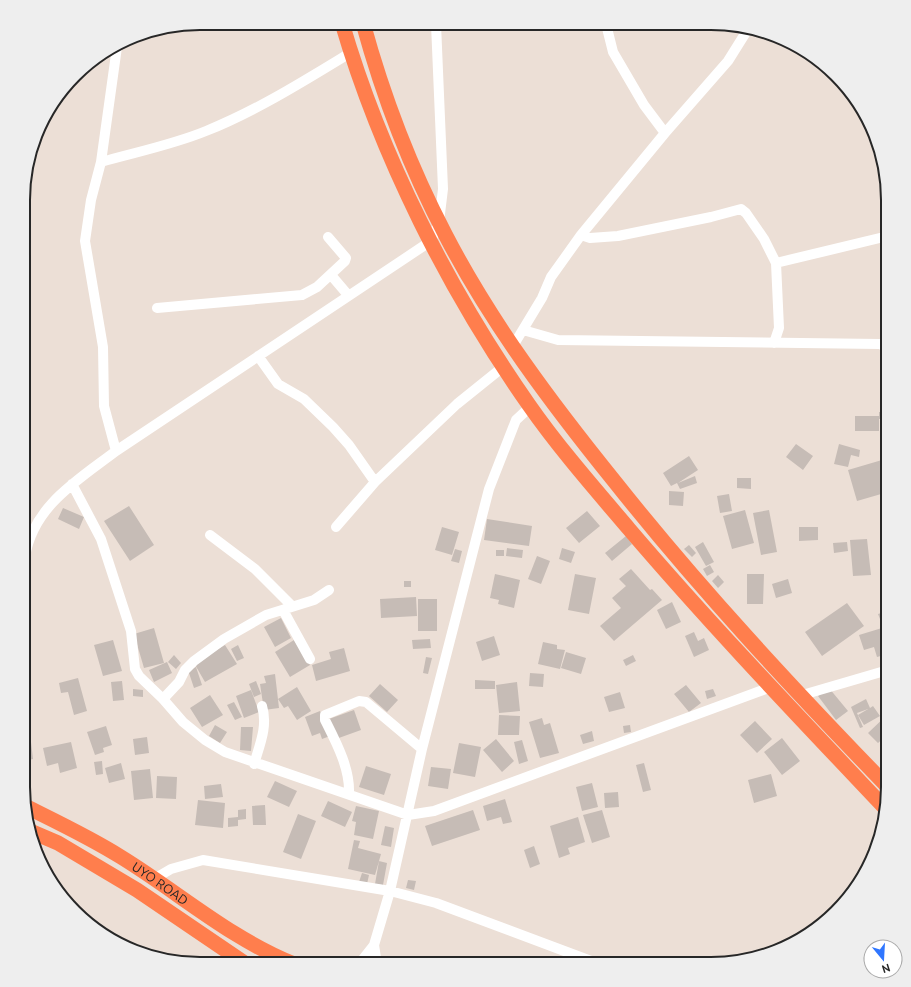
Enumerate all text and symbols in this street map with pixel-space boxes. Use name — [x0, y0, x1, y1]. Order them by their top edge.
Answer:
street label: UYO ROAD — [130, 859, 191, 907]
north arrow — [863, 939, 903, 979]
text: N — [880, 962, 892, 975]

